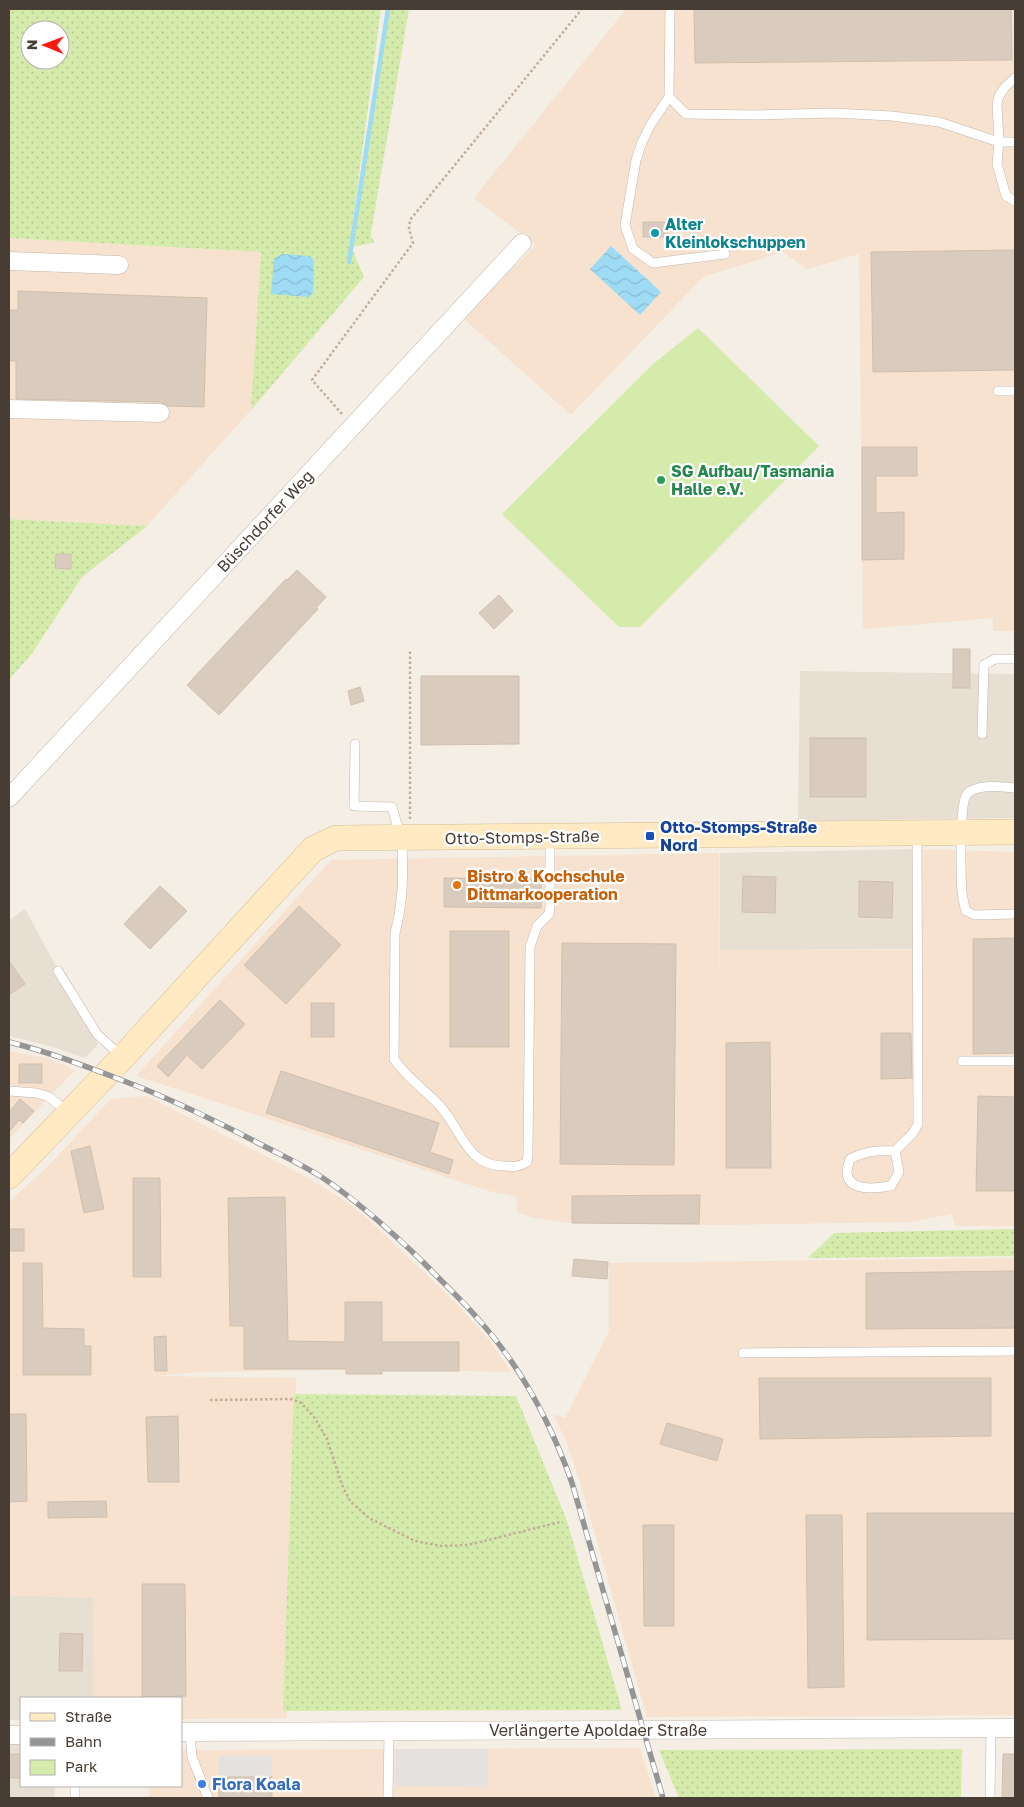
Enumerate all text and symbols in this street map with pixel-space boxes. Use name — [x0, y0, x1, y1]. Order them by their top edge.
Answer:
north arrow — [20, 20, 70, 70]
text: N — [23, 39, 40, 50]
place label: Alter Kleinlokschuppen — [665, 214, 806, 252]
marker: Alter Kleinlokschuppen — [649, 227, 661, 239]
place label: SG Aufbau/Tasmania Halle e.V. — [671, 461, 834, 499]
street label: Büschdorfer Weg — [213, 466, 317, 576]
marker: SG Aufbau/Tasmania Halle e.V. — [655, 474, 667, 486]
place label: Otto-Stomps-Straße Nord — [660, 817, 817, 855]
street label: Otto-Stomps-Straße — [445, 826, 599, 848]
marker: Otto-Stomps-Straße Nord — [644, 830, 656, 842]
place label: Bistro & Kochschule Dittmarkooperation — [467, 866, 625, 904]
marker: Bistro & Kochschule Dittmarkooperation — [451, 879, 463, 891]
legend — [20, 1697, 182, 1787]
text: Straße — [65, 1707, 112, 1725]
street label: Verlängerte Apoldaer Straße — [489, 1720, 707, 1740]
text: Bahn — [65, 1732, 102, 1750]
text: Park — [65, 1757, 98, 1775]
place label: Flora Koala — [212, 1774, 301, 1794]
marker: Flora Koala — [196, 1778, 208, 1790]

